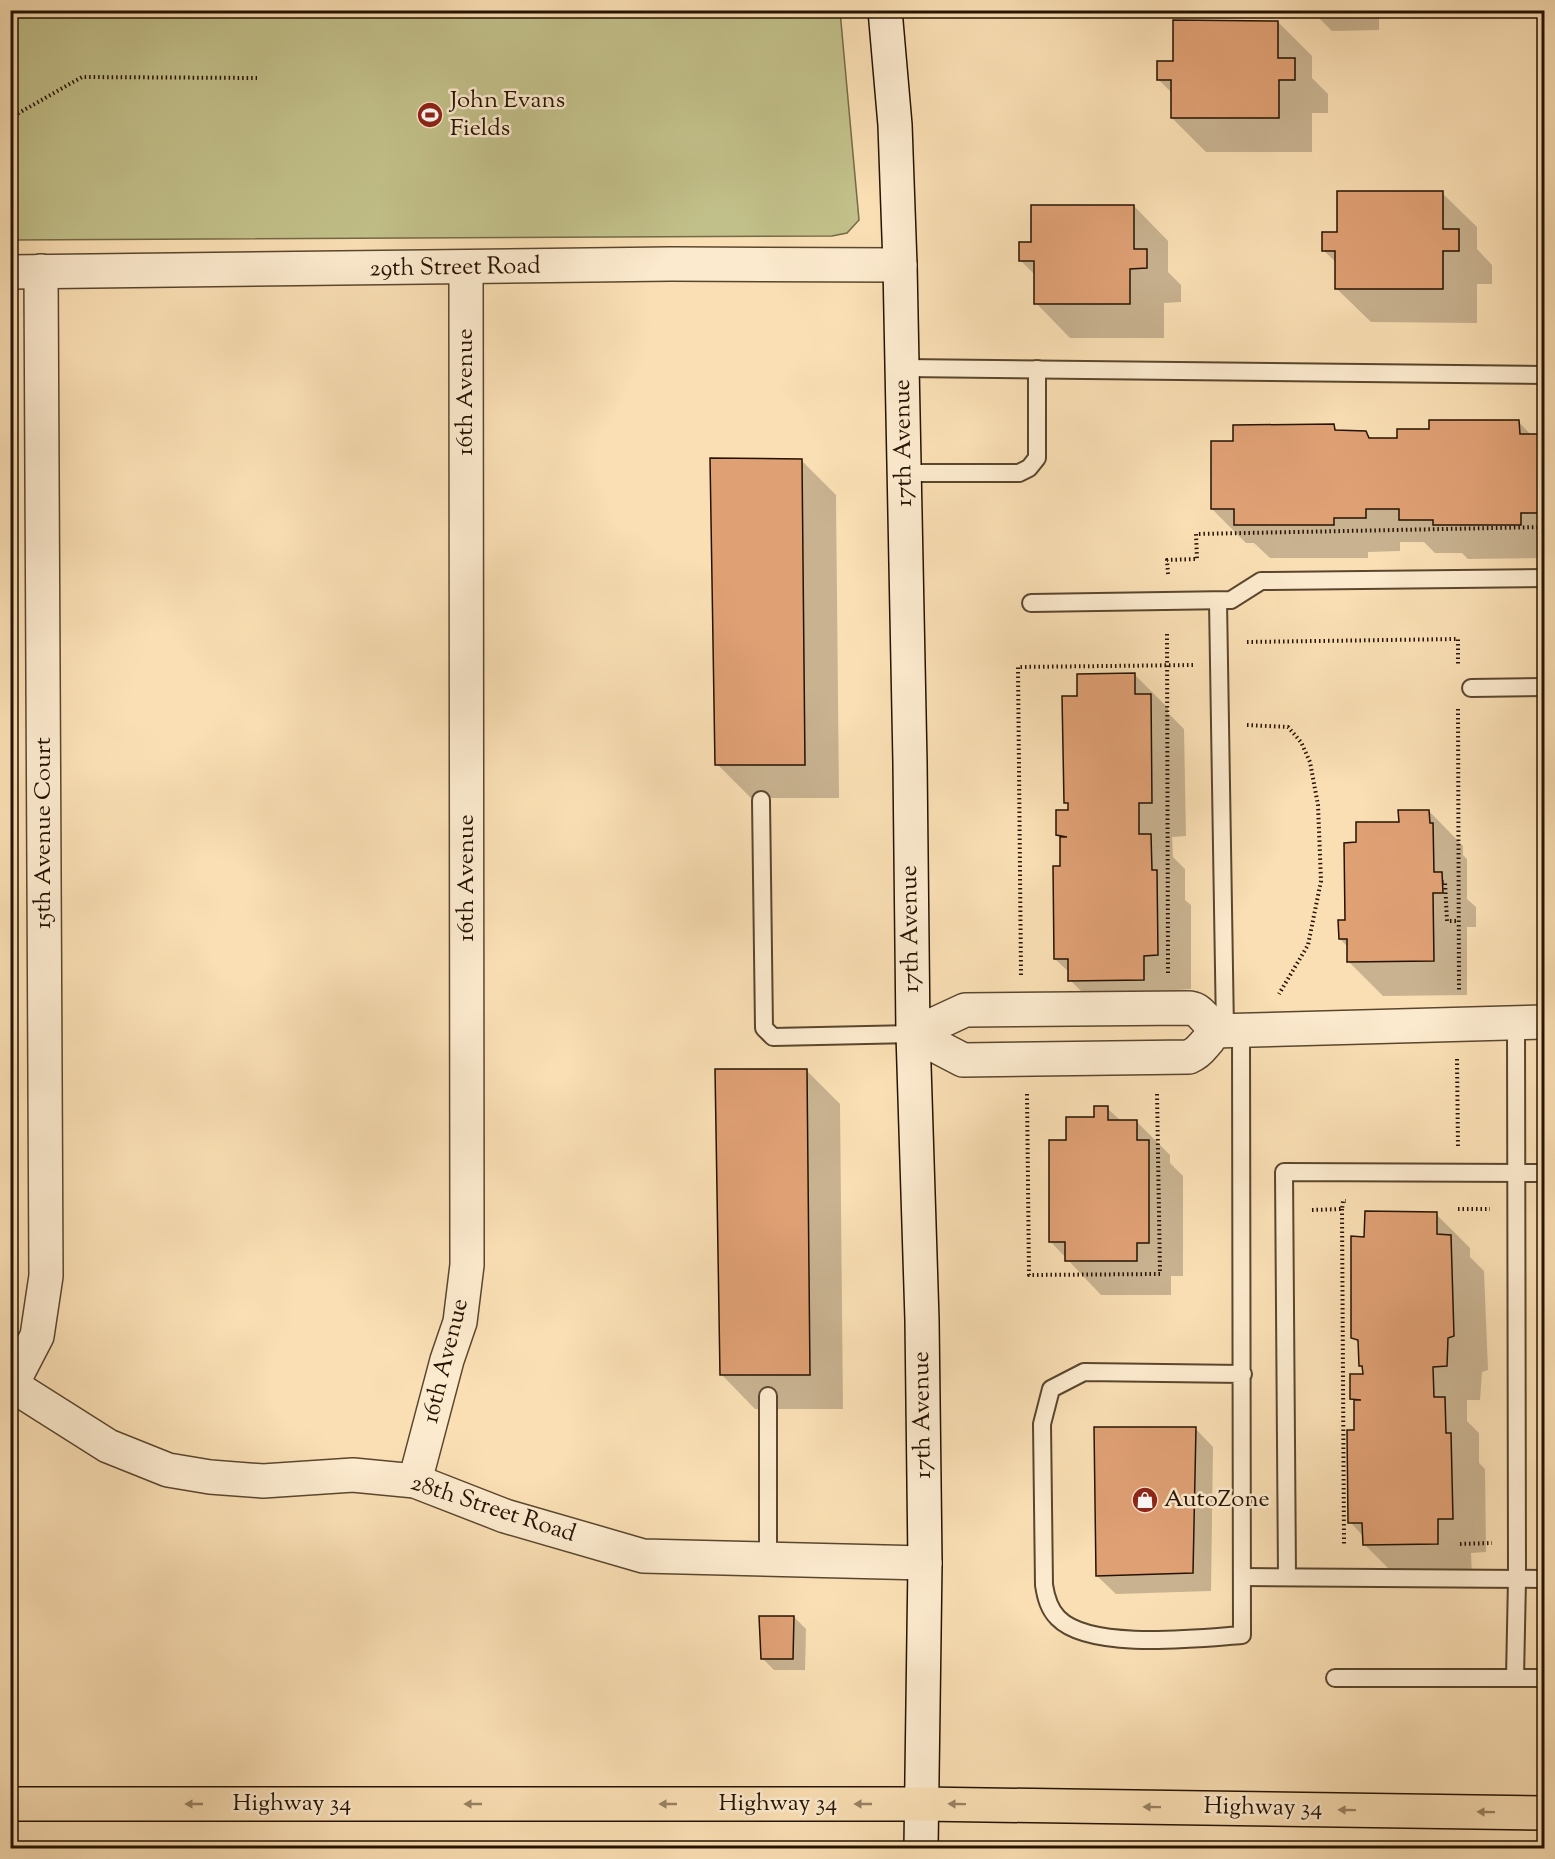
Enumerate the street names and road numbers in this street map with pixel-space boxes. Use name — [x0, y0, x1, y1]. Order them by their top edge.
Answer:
street label: 29th Street Road — [369, 250, 541, 286]
street label: 16th Avenue — [449, 328, 483, 456]
street label: 17th Avenue — [886, 379, 922, 507]
street label: 15th Avenue Court — [27, 737, 61, 929]
street label: 16th Avenue — [450, 814, 484, 942]
street label: 17th Avenue — [893, 865, 929, 993]
street label: 16th Avenue — [414, 1295, 478, 1427]
street label: 17th Avenue — [905, 1351, 941, 1479]
street label: 28th Street Road — [406, 1466, 580, 1552]
street label: Highway 34 — [233, 1787, 351, 1821]
street label: Highway 34 — [719, 1787, 837, 1821]
street label: Highway 34 — [1203, 1790, 1323, 1826]

